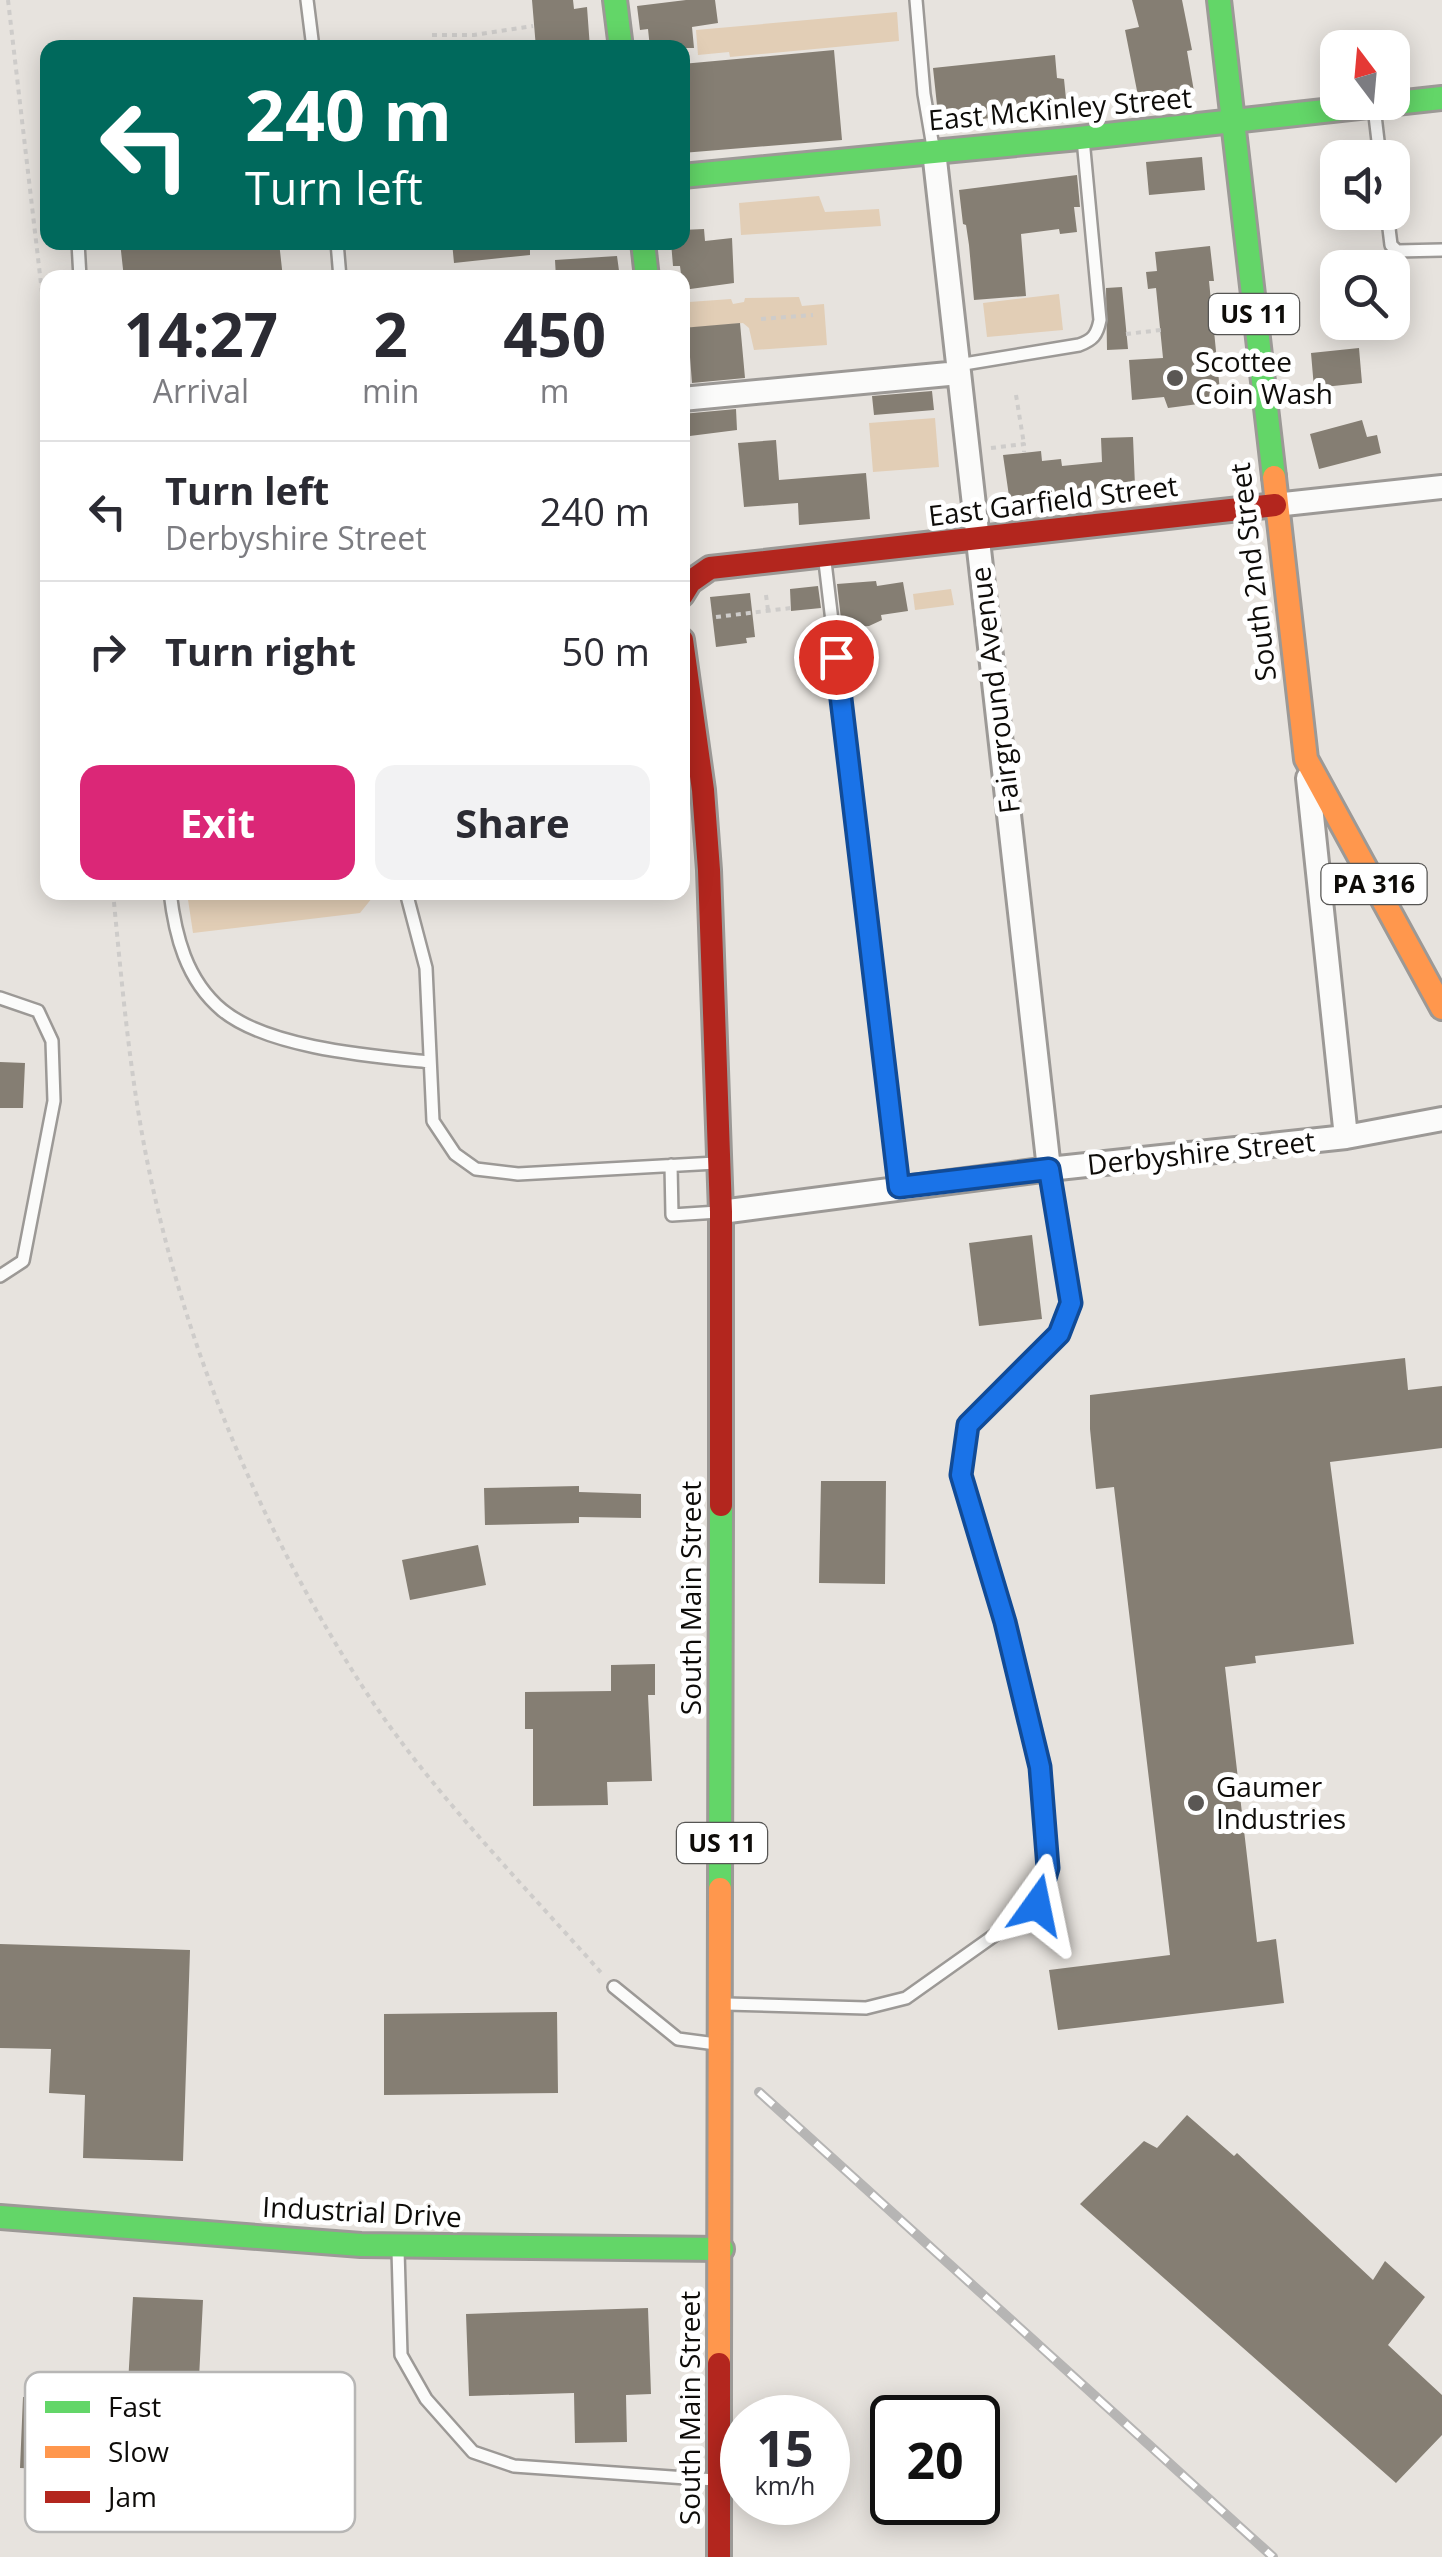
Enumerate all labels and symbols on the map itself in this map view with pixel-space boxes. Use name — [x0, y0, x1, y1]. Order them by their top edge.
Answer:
north arrow — [1320, 30, 1410, 120]
street label: East McKinley Street — [927, 78, 1193, 138]
road number: US 11 — [1209, 294, 1299, 334]
place label: Scottee Coin Wash — [1195, 342, 1333, 412]
marker: Scottee Coin Wash — [1164, 367, 1186, 389]
street label: South 2nd Street — [1220, 461, 1284, 683]
street label: East Garfield Street — [926, 466, 1180, 534]
street label: Fairground Avenue — [960, 565, 1028, 816]
pin — [794, 615, 879, 700]
road number: PA 316 — [1322, 864, 1426, 904]
street label: Derbyshire Street — [1085, 1121, 1317, 1183]
street label: South Main Street — [671, 1481, 709, 1715]
place label: Gaumer Industries — [1216, 1767, 1346, 1837]
marker: Gaumer Industries — [1185, 1792, 1207, 1814]
road number: US 11 — [677, 1823, 767, 1863]
position arrow — [985, 1853, 1089, 1957]
street label: Industrial Drive — [261, 2187, 463, 2235]
street label: South Main Street — [670, 2291, 708, 2525]
legend — [25, 2372, 355, 2532]
text: Fast — [108, 2387, 161, 2425]
speed limit sign: 20 — [870, 2395, 1000, 2525]
text: Slow — [108, 2432, 169, 2470]
text: Jam — [105, 2477, 157, 2515]

